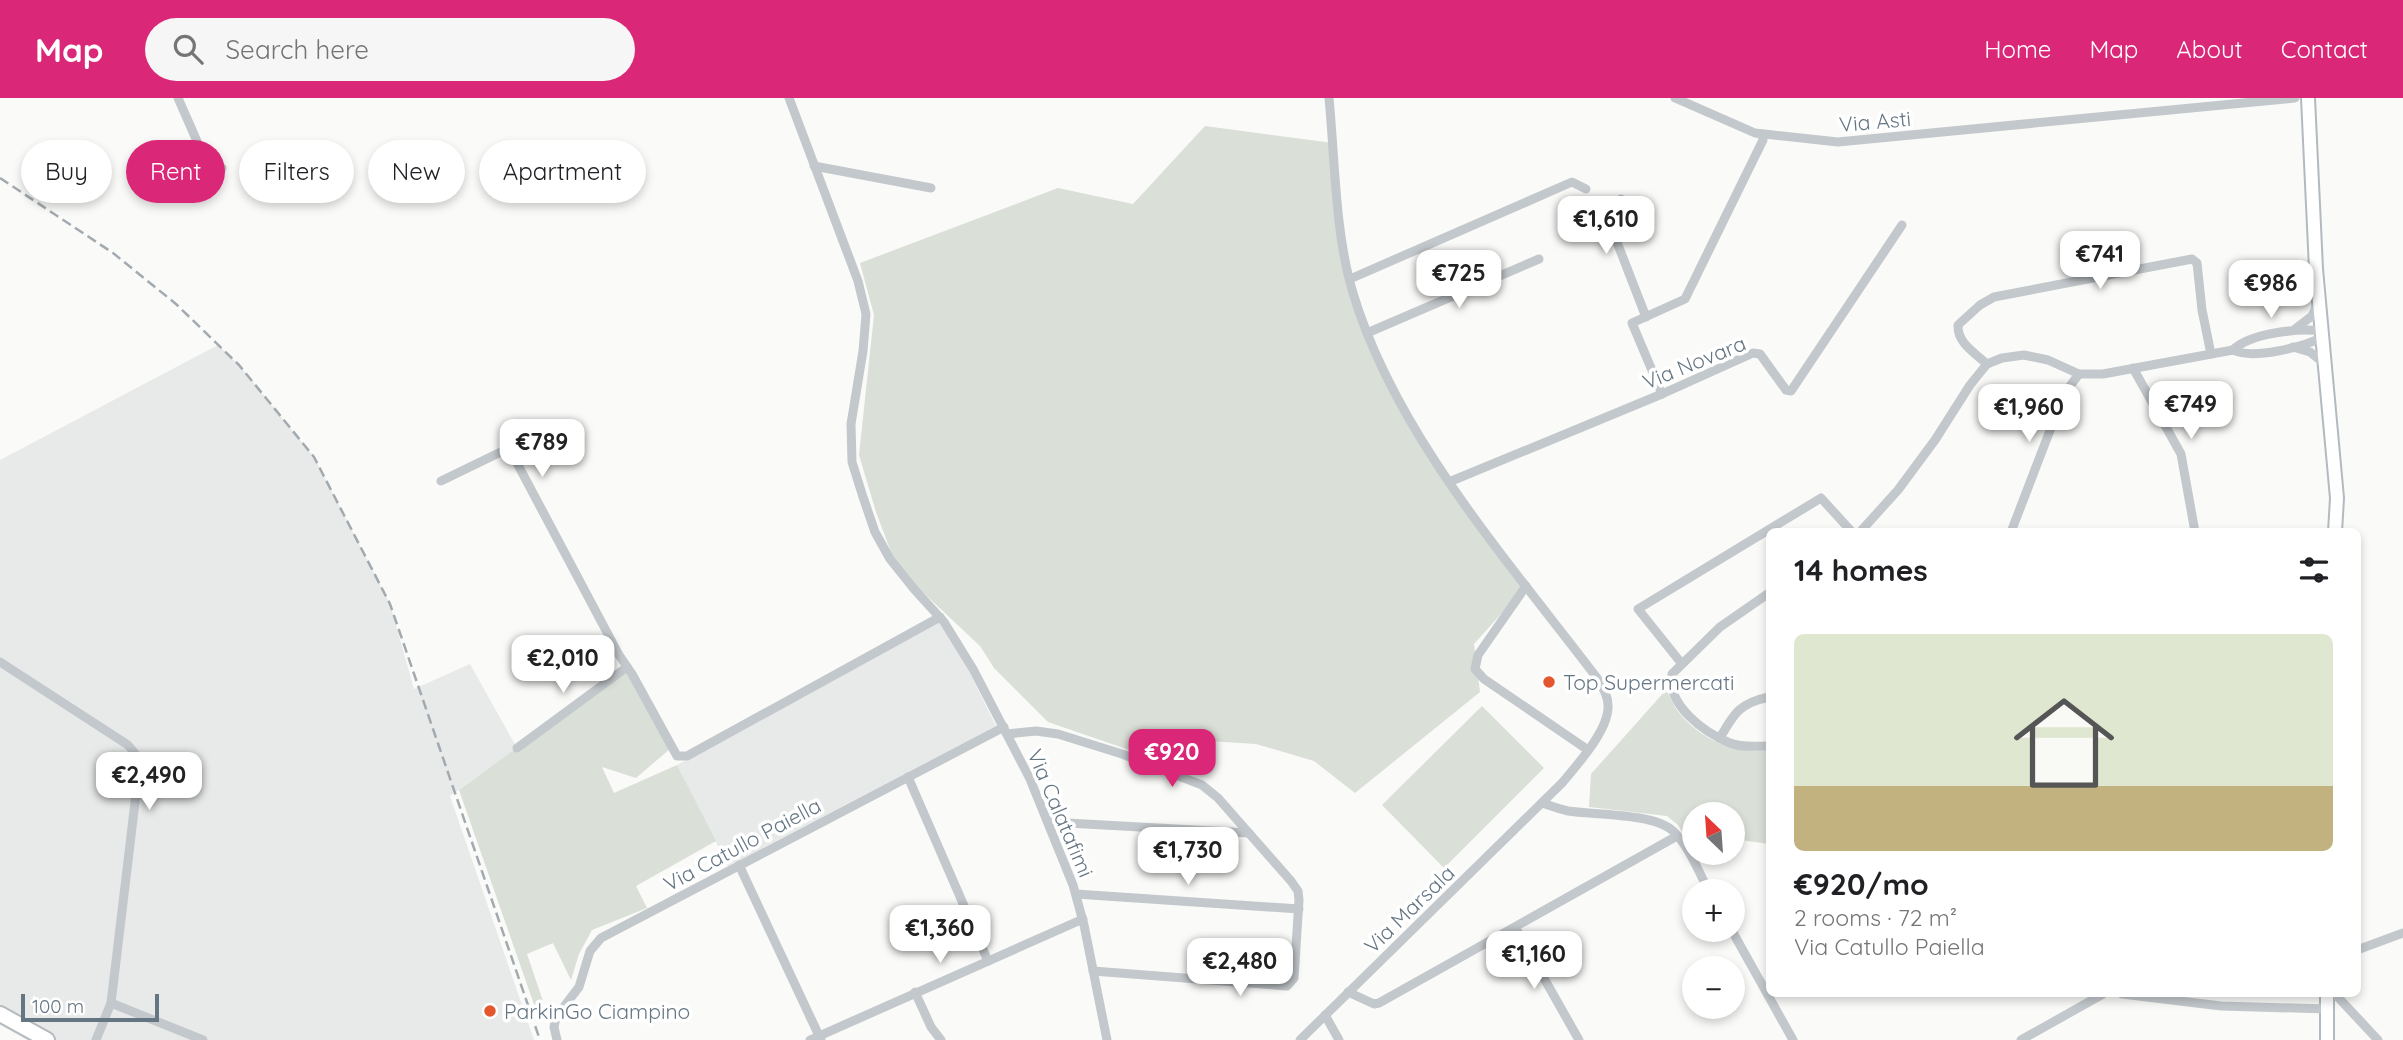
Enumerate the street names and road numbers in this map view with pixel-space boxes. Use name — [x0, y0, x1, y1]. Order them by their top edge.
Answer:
street label: Via Asti — [1838, 105, 1912, 137]
street label: Via Novara — [1639, 330, 1749, 394]
street label: Via Calatafimi — [1022, 745, 1100, 881]
street label: Via Catullo Paiella — [659, 792, 825, 896]
street label: Via Marsala — [1358, 860, 1460, 958]

